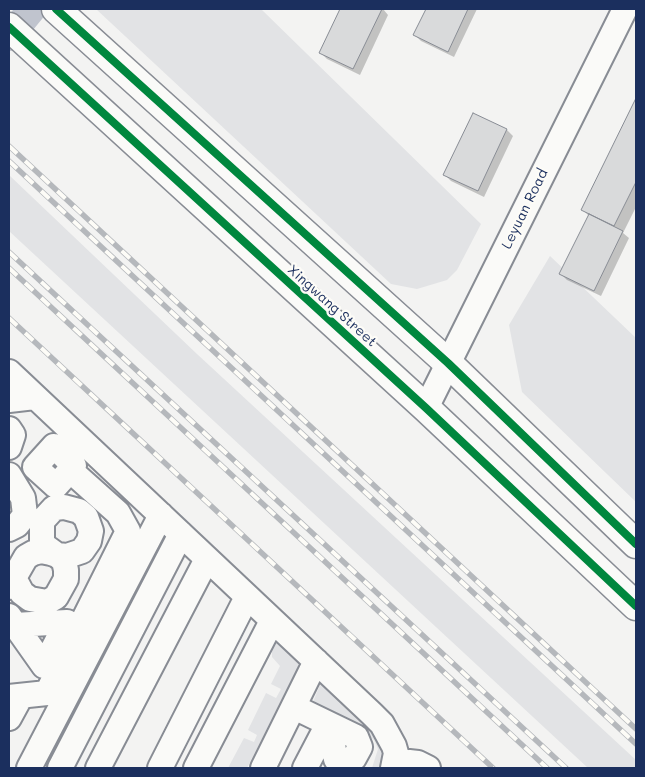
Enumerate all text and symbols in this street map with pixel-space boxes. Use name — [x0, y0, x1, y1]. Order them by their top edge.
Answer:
street label: Leyuan Road — [498, 166, 552, 252]
street label: Xingwang Street — [284, 262, 380, 350]

